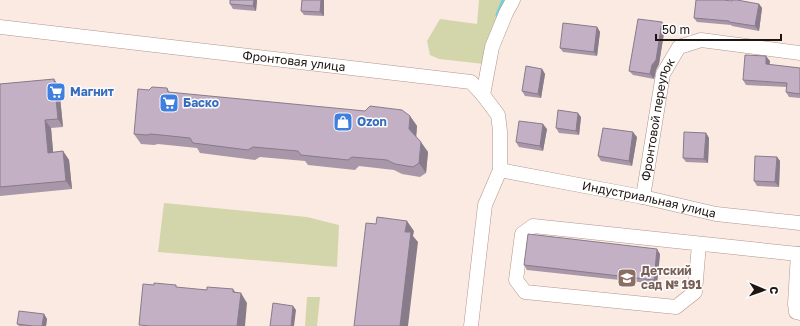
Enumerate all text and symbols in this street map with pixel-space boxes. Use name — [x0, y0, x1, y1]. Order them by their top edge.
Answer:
scale bar — [656, 16, 781, 42]
text: 50 m — [662, 22, 690, 37]
street label: Фронтовая улица — [242, 47, 346, 74]
street label: Фронтовой переулок — [638, 55, 678, 182]
supermarket icon: Магнит — [45, 81, 67, 103]
place label: Магнит — [70, 84, 114, 99]
supermarket icon: Баско — [158, 92, 180, 114]
place label: Баско — [183, 95, 219, 110]
shop icon: Ozon — [332, 111, 354, 133]
place label: Ozon — [357, 114, 387, 129]
street label: Индустриальная улица — [581, 178, 718, 221]
place label: Детский сад № 191 — [641, 263, 702, 292]
school or university icon: Детский сад № 191 — [616, 267, 638, 289]
north arrow — [744, 270, 784, 310]
text: С — [768, 286, 781, 295]

